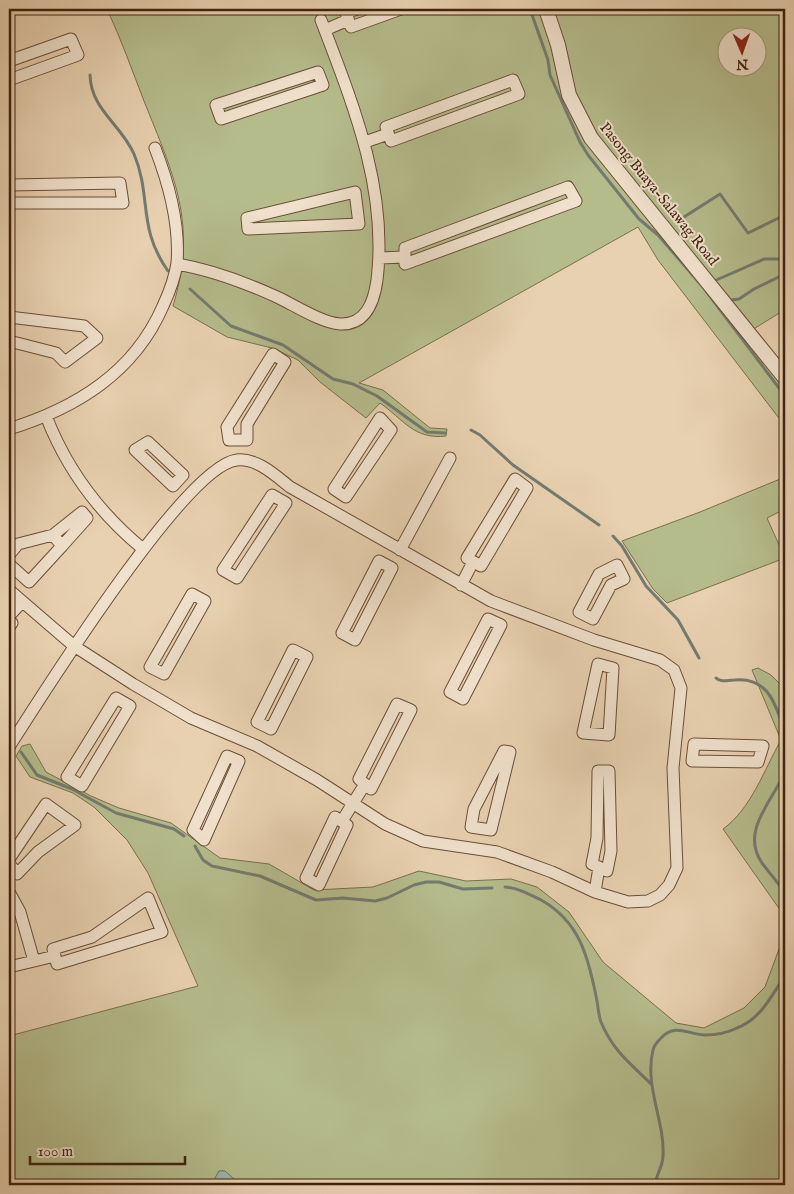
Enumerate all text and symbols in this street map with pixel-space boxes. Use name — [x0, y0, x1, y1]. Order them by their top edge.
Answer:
north arrow — [716, 28, 766, 78]
text: N — [736, 55, 750, 73]
street label: Pasong Buaya-Salawag Road — [595, 119, 723, 270]
scale bar — [30, 1134, 185, 1166]
text: 100 m — [38, 1142, 74, 1161]

